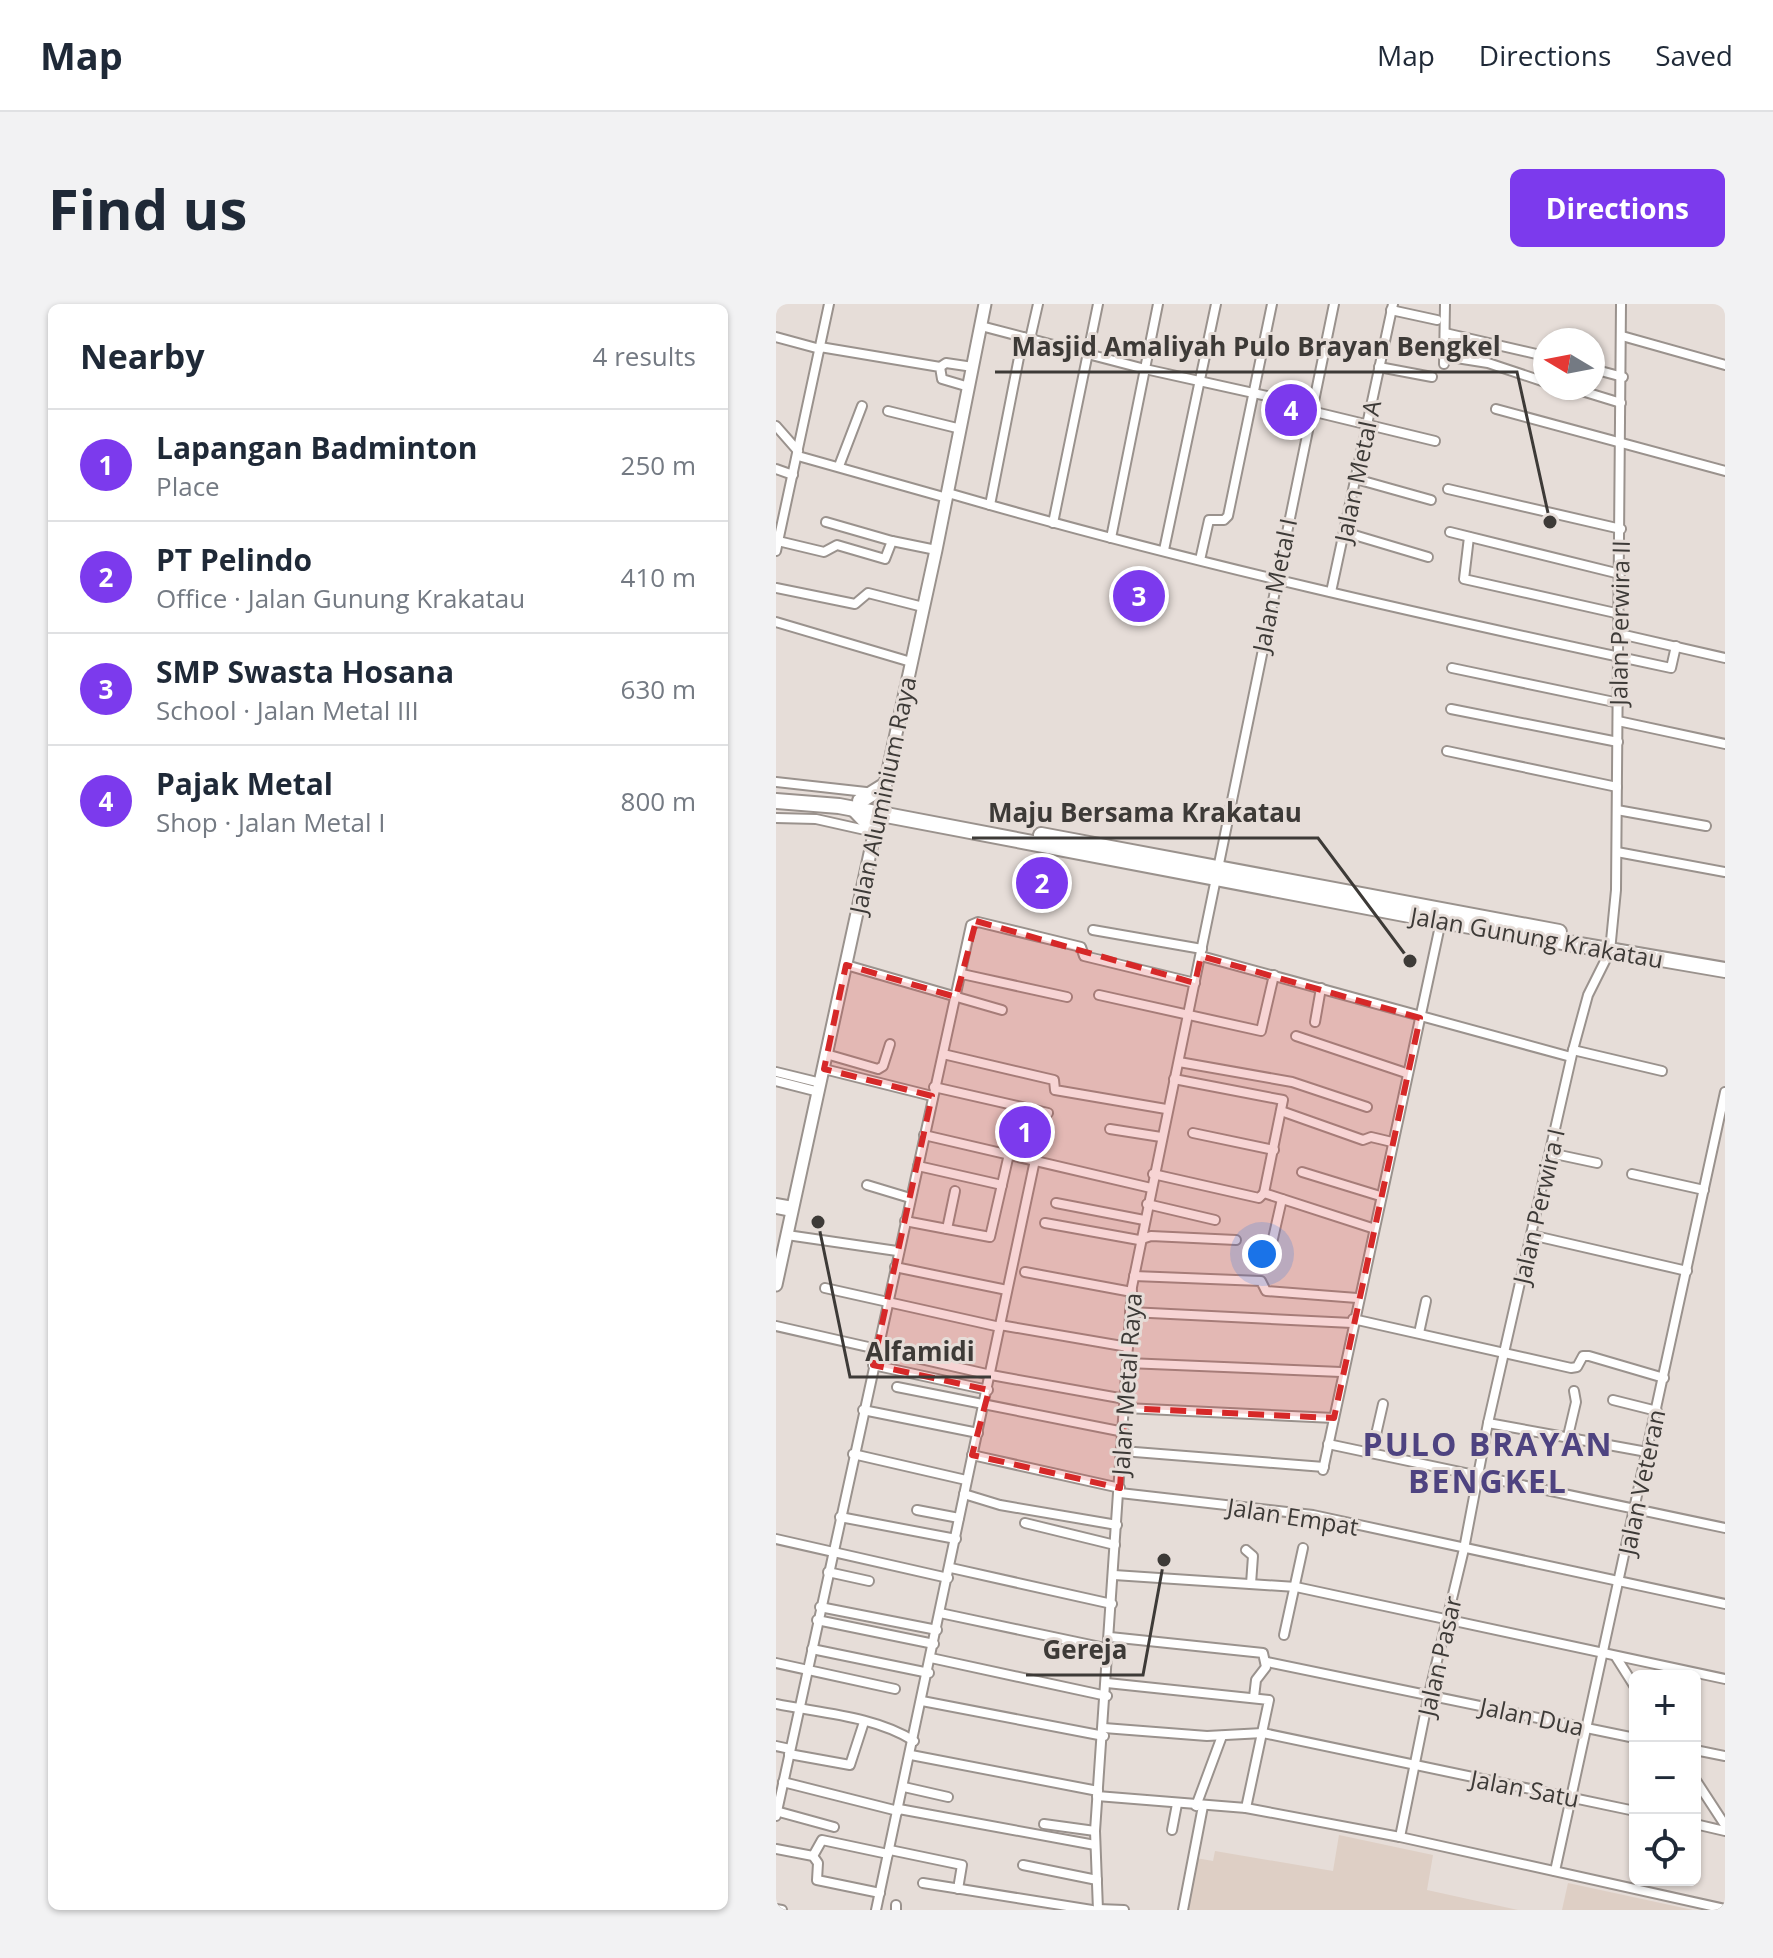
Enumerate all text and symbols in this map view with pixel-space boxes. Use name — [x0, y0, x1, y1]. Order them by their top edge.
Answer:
text: Map — [40, 29, 123, 81]
text: Map — [1377, 36, 1435, 74]
text: Directions — [1479, 36, 1611, 74]
text: Saved — [1655, 36, 1733, 74]
button: Directions — [1510, 169, 1725, 247]
text: Find us — [48, 170, 247, 246]
callout: Masjid Amaliyah Pulo Brayan Bengkel — [995, 322, 1517, 372]
text: Masjid Amaliyah Pulo Brayan Bengkel — [1011, 328, 1501, 364]
north arrow — [1533, 328, 1605, 400]
text: Nearby — [80, 333, 205, 379]
text: 4 results — [593, 338, 696, 374]
pin: 4 — [1265, 380, 1317, 440]
street label: Jalan Metal A — [1325, 396, 1388, 547]
text: Lapangan Badminton — [156, 427, 477, 468]
text: 1 — [99, 447, 113, 483]
text: 250 m — [621, 447, 696, 483]
text: Place — [156, 468, 220, 504]
street label: Jalan Metal I — [1243, 515, 1304, 657]
text: PT Pelindo — [156, 539, 312, 580]
street label: Jalan Perwira II — [1601, 540, 1637, 708]
text: 2 — [99, 559, 113, 595]
text: 410 m — [621, 559, 696, 595]
pin: 3 — [1113, 566, 1165, 626]
text: Office · Jalan Gunung Krakatau — [156, 580, 525, 616]
text: SMP Swasta Hosana — [156, 651, 454, 692]
text: 3 — [99, 671, 113, 707]
text: 630 m — [621, 671, 696, 707]
street label: Jalan Aluminium Raya — [840, 673, 923, 919]
text: School · Jalan Metal III — [156, 692, 419, 728]
text: Pajak Metal — [156, 763, 333, 804]
text: 4 — [99, 783, 113, 819]
text: 800 m — [621, 783, 696, 819]
callout: Maju Bersama Krakatau — [972, 788, 1318, 838]
text: Maju Bersama Krakatau — [988, 794, 1302, 830]
text: Shop · Jalan Metal I — [156, 804, 386, 840]
pin: 2 — [1016, 853, 1068, 913]
street label: Jalan Gunung Krakatau — [1406, 898, 1666, 975]
pin: 1 — [999, 1102, 1051, 1162]
street label: Jalan Perwira I — [1504, 1125, 1572, 1289]
your location — [1242, 1234, 1282, 1274]
street label: Jalan Metal Raya — [1103, 1292, 1149, 1478]
callout: Alfamidi — [850, 1327, 991, 1377]
text: Alfamidi — [865, 1333, 975, 1369]
street label: Jalan Veteran — [1609, 1406, 1673, 1560]
district label: PULO BRAYAN BENGKEL — [1363, 1422, 1613, 1502]
street label: Jalan Empat — [1223, 1489, 1361, 1543]
street label: Jalan Pasar — [1409, 1592, 1469, 1721]
callout: Gereja — [1026, 1625, 1143, 1675]
text: Gereja — [1043, 1631, 1128, 1667]
map controls — [1629, 1670, 1701, 1886]
button: + — [1629, 1670, 1701, 1742]
street label: Jalan Dua — [1475, 1688, 1587, 1743]
button: − — [1629, 1742, 1701, 1814]
street label: Jalan Satu — [1466, 1761, 1582, 1815]
button: locate — [1629, 1814, 1701, 1886]

